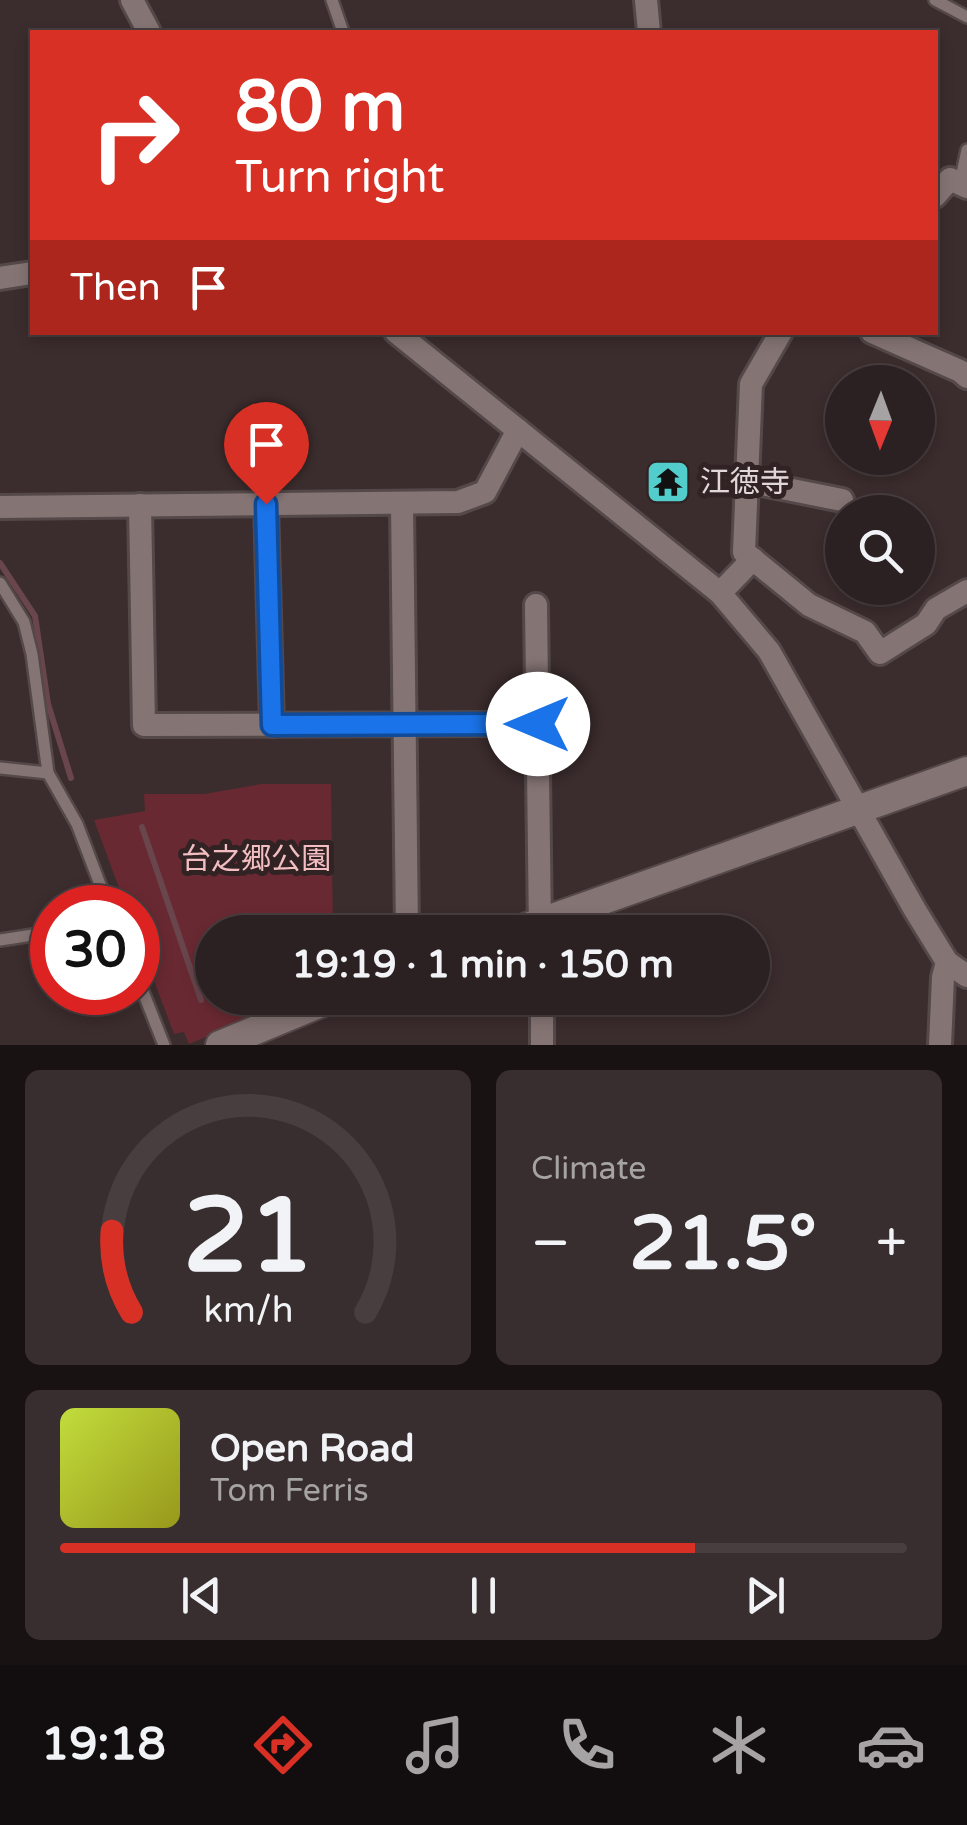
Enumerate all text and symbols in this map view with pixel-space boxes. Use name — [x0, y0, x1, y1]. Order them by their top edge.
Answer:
text: 80 m — [235, 66, 405, 150]
icon: right — [70, 70, 200, 200]
text: Turn right — [235, 151, 444, 205]
icon: arrive — [181, 260, 236, 315]
text: Then — [70, 265, 161, 311]
north arrow — [825, 365, 935, 475]
map controls — [825, 365, 935, 605]
pin — [224, 402, 309, 505]
icon: arrive — [239, 417, 294, 472]
temple icon: 江徳寺 — [645, 459, 691, 505]
place label: 江徳寺 — [700, 464, 790, 501]
button: search — [825, 495, 935, 605]
position arrow — [486, 672, 590, 776]
park label: 台之郷公園 — [181, 841, 331, 878]
speed limit sign: 30 — [30, 885, 160, 1015]
text: 19:19 · 1 min · 150 m — [291, 942, 674, 988]
text: Climate — [531, 1150, 646, 1188]
text: 21 — [183, 1175, 313, 1300]
text: 21.5° — [629, 1199, 817, 1289]
text: − — [531, 1211, 570, 1277]
text: + — [876, 1211, 907, 1277]
text: km/h — [203, 1289, 293, 1332]
text: Open Road — [210, 1426, 415, 1472]
text: Tom Ferris — [210, 1472, 369, 1510]
icon: previous — [174, 1568, 229, 1623]
icon: pause — [456, 1568, 511, 1623]
icon: next — [738, 1568, 793, 1623]
icon: directions — [248, 1710, 318, 1780]
icon: music — [400, 1710, 470, 1780]
icon: phone — [552, 1710, 622, 1780]
icon: climate — [704, 1710, 774, 1780]
icon: car — [856, 1710, 926, 1780]
text: 19:18 — [41, 1718, 166, 1772]

